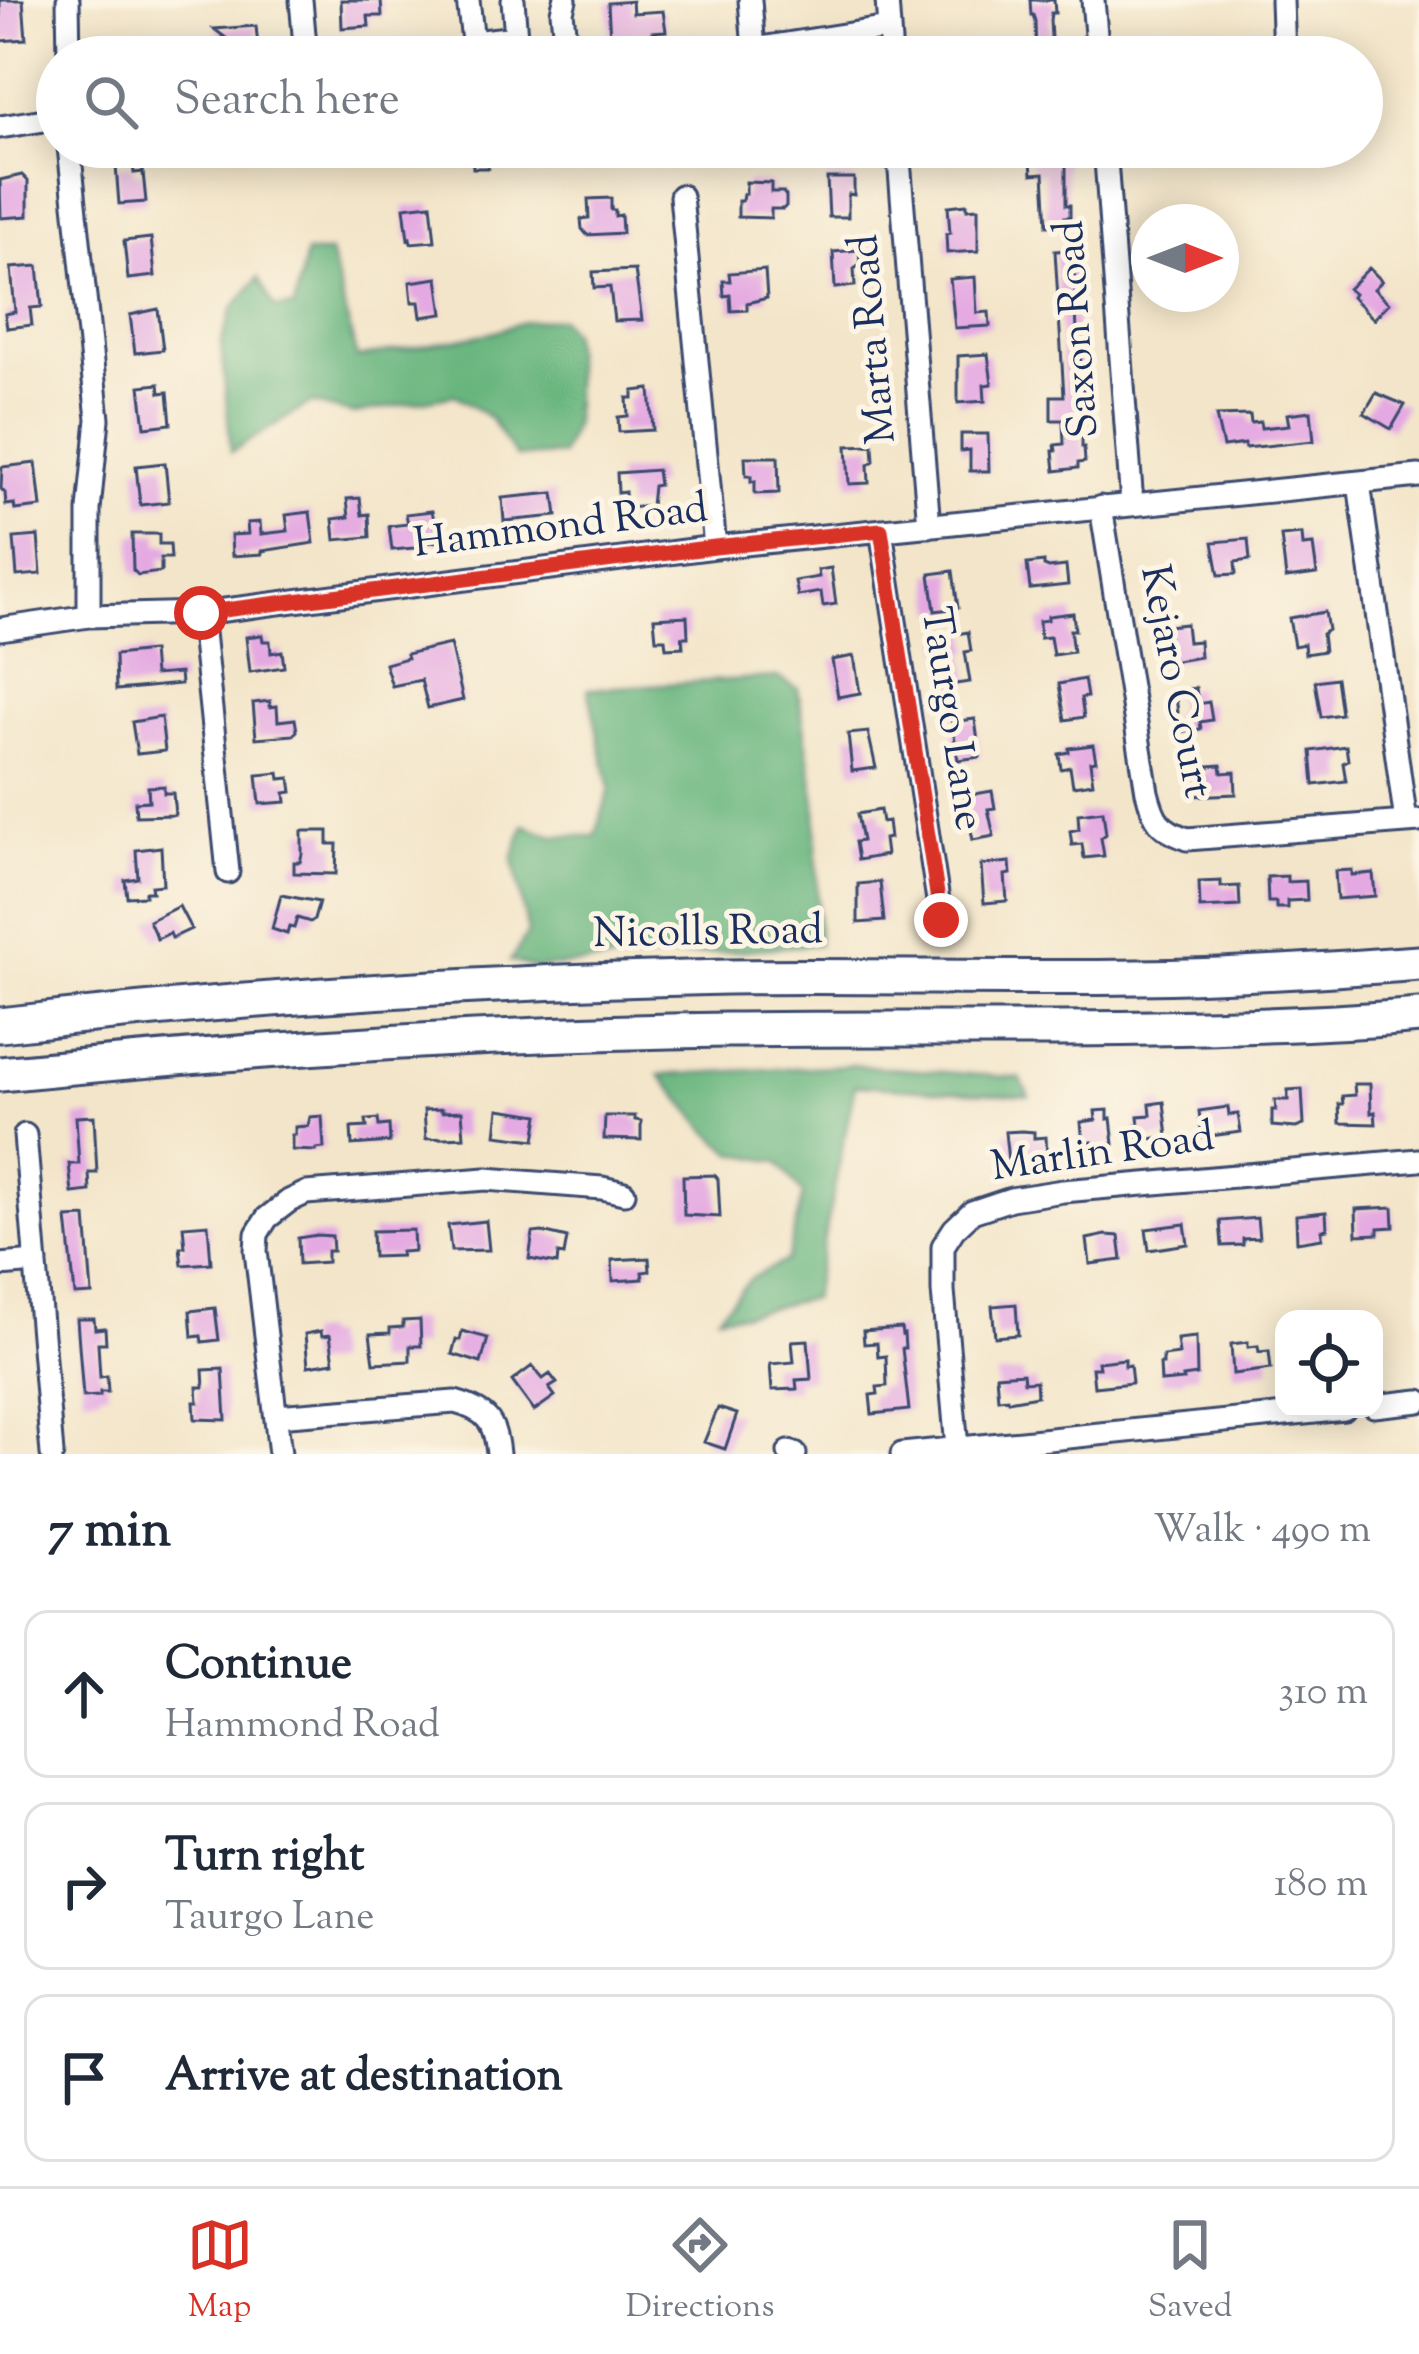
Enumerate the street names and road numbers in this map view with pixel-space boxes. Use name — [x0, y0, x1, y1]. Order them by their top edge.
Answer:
street label: Saxon Road — [1041, 218, 1117, 440]
street label: Marta Road — [836, 232, 914, 446]
street label: Hammond Road — [410, 480, 712, 576]
street label: Kejaro Court — [1122, 560, 1226, 804]
street label: Taurgo Lane — [903, 603, 997, 835]
street label: Nicolls Road — [592, 902, 824, 966]
street label: Marlin Road — [988, 1109, 1218, 1199]

